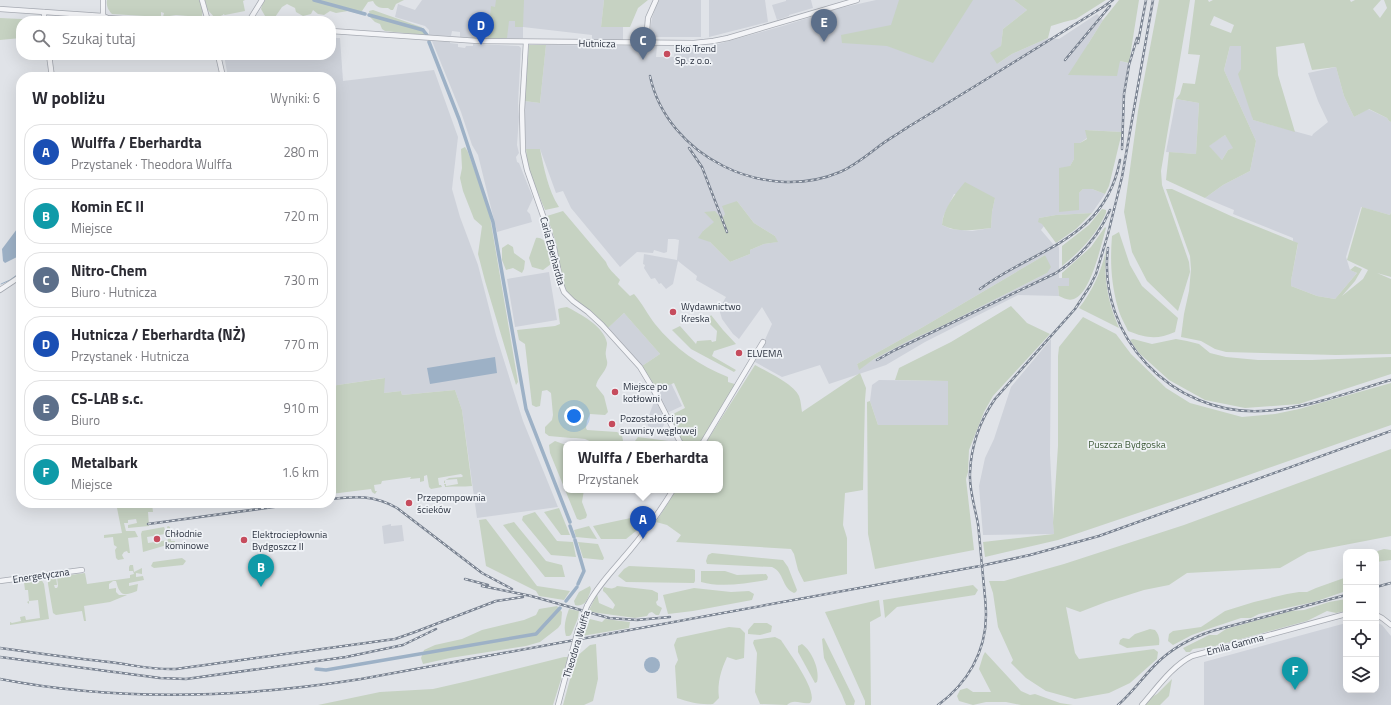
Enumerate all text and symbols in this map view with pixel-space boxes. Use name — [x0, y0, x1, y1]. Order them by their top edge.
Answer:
pin: E — [811, 9, 837, 42]
pin: D — [468, 12, 494, 45]
search box — [16, 16, 336, 60]
icon: search — [30, 27, 52, 49]
text: Szukaj tutaj — [62, 27, 135, 50]
pin: C — [630, 27, 656, 60]
street label: Hutnicza — [578, 36, 616, 51]
place label: Eko Trend Sp. z o.o. — [675, 41, 716, 68]
marker: Eko Trend Sp. z o.o. — [662, 49, 672, 59]
text: W pobliżu — [32, 85, 105, 111]
text: Wyniki: 6 — [270, 88, 320, 108]
text: Wulffa / Eberhardta — [71, 131, 202, 154]
text: A — [42, 142, 50, 162]
text: 280 m — [283, 142, 319, 162]
text: Przystanek · Theodora Wulffa — [71, 154, 232, 174]
text: Komin EC II — [71, 195, 144, 218]
text: B — [42, 206, 50, 226]
text: 720 m — [283, 206, 319, 226]
street label: Carla Eberhardta — [536, 215, 569, 287]
text: Miejsce — [71, 218, 112, 238]
text: Nitro-Chem — [71, 259, 147, 282]
text: C — [42, 270, 50, 290]
text: 730 m — [283, 270, 319, 290]
text: Biuro · Hutnicza — [71, 282, 157, 302]
place label: Wydawnictwo Kreska — [681, 299, 741, 326]
marker: Wydawnictwo Kreska — [668, 307, 678, 317]
text: Hutnicza / Eberhardta (NŻ) — [71, 323, 245, 346]
text: D — [42, 334, 50, 354]
text: 770 m — [283, 334, 319, 354]
text: Przystanek · Hutnicza — [71, 346, 189, 366]
place label: ELVEMA — [747, 346, 782, 361]
marker: ELVEMA — [734, 348, 744, 358]
place label: Miejsce po kotłowni — [623, 379, 668, 406]
text: CS-LAB s.c. — [71, 387, 143, 410]
marker: Miejsce po kotłowni — [610, 387, 620, 397]
text: E — [42, 398, 50, 418]
text: 910 m — [283, 398, 319, 418]
your location — [564, 406, 584, 426]
text: Biuro — [71, 410, 100, 430]
place label: Pozostałości po suwnicy węglowej — [620, 411, 697, 438]
marker: Pozostałości po suwnicy węglowej — [607, 419, 617, 429]
park label: Puszcza Bydgoska — [1088, 437, 1166, 452]
popup — [563, 441, 723, 493]
text: Wulffa / Eberhardta — [578, 446, 708, 469]
text: Metalbark — [71, 451, 138, 474]
text: F — [43, 462, 49, 482]
text: 1.6 km — [282, 462, 319, 482]
text: Przystanek — [578, 469, 639, 489]
text: Miejsce — [71, 474, 112, 494]
place label: Przepompownia ścieków — [417, 490, 486, 517]
marker: Przepompownia ścieków — [404, 498, 414, 508]
pin: A — [630, 506, 656, 539]
place label: Chłodnie kominowe — [165, 526, 209, 553]
place label: Elektrociepłownia Bydgoszcz II — [252, 527, 327, 554]
marker: Chłodnie kominowe — [152, 534, 162, 544]
marker: Elektrociepłownia Bydgoszcz II — [239, 535, 249, 545]
map controls — [1343, 549, 1379, 693]
button: + — [1343, 549, 1379, 585]
pin: B — [248, 554, 274, 587]
street label: Energetyczna — [12, 564, 70, 587]
button: − — [1343, 585, 1379, 621]
street label: Theodora Wulffa — [559, 608, 594, 680]
button: locate — [1343, 621, 1379, 657]
street label: Emila Gamma — [1205, 630, 1265, 659]
pin: F — [1282, 657, 1308, 690]
button: layers — [1343, 657, 1379, 693]

